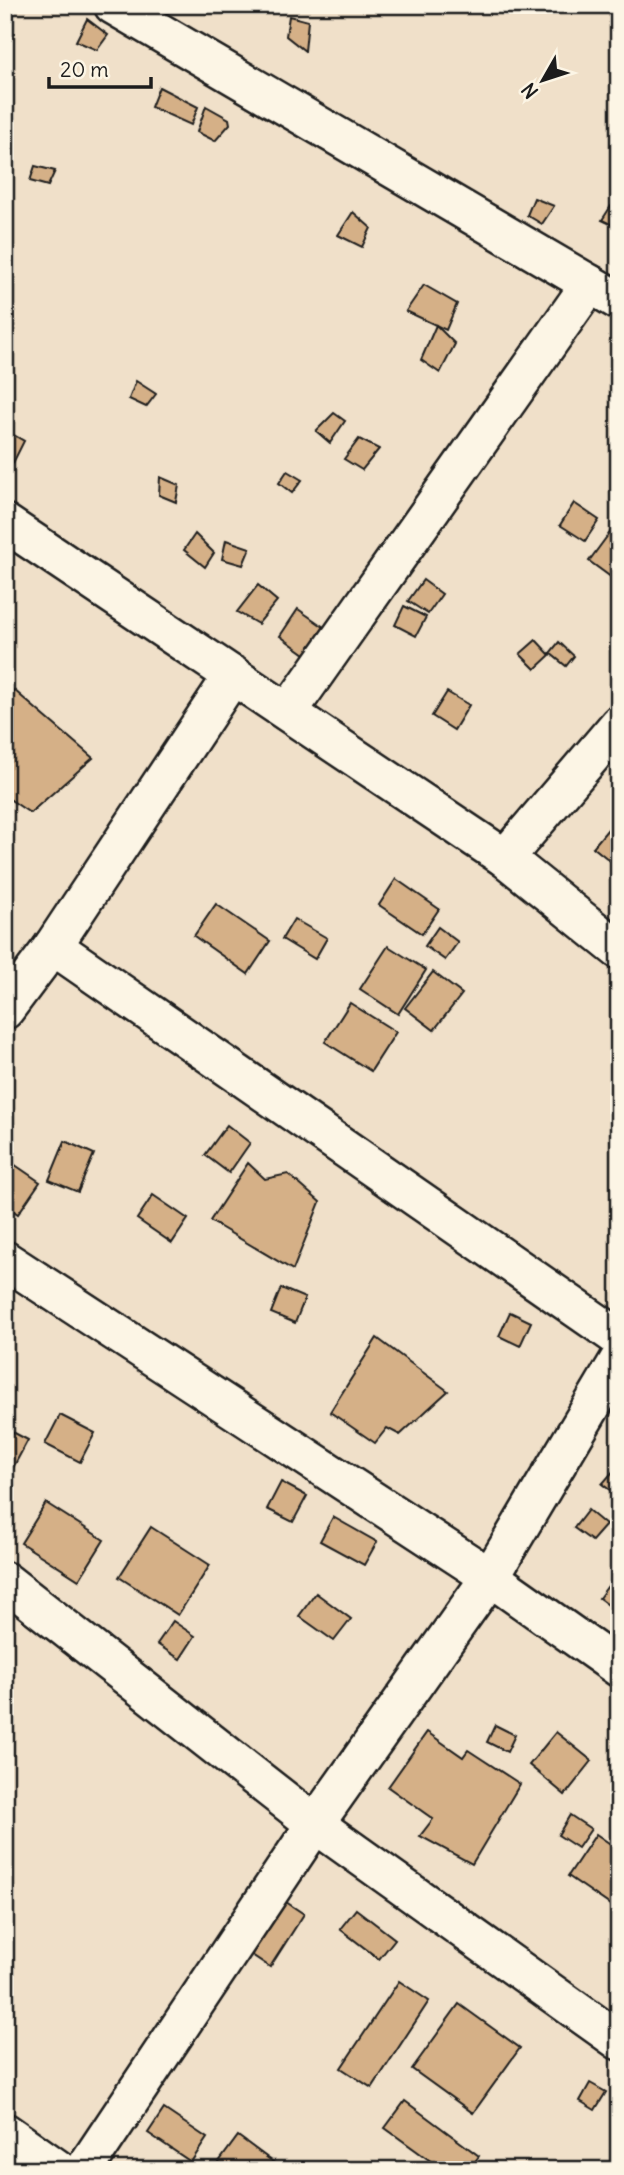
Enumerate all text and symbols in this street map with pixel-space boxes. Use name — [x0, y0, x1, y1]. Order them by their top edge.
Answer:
scale bar — [49, 46, 150, 90]
north arrow — [508, 46, 578, 116]
text: 20 m — [60, 56, 109, 83]
text: N — [516, 78, 543, 103]

